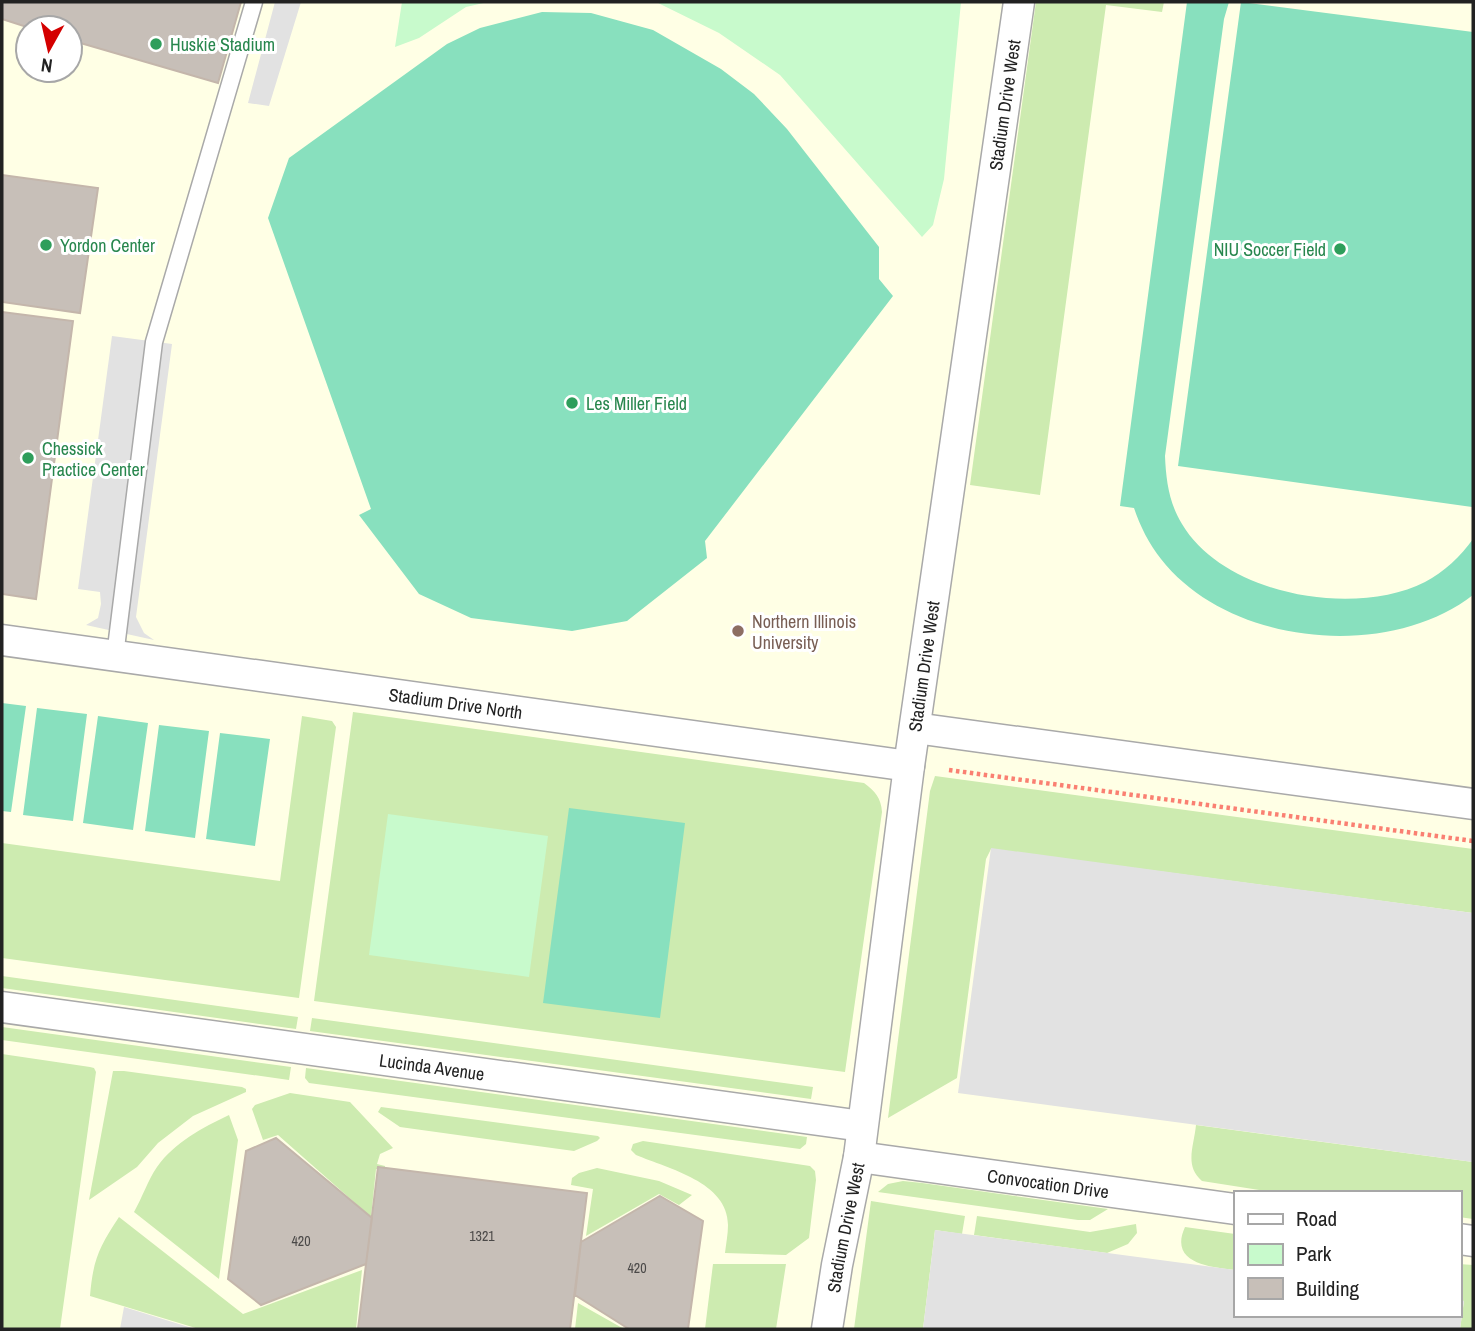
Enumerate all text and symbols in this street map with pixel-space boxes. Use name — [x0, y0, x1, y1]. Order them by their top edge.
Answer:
north arrow — [14, 14, 84, 84]
place label: Huskie Stadium — [170, 32, 275, 57]
marker: Huskie Stadium — [148, 36, 164, 52]
street label: Stadium Drive West — [982, 38, 1026, 172]
text: N — [39, 52, 54, 79]
place label: Yordon Center — [60, 233, 155, 258]
marker: Yordon Center — [38, 237, 54, 253]
place label: NIU Soccer Field — [1214, 237, 1326, 262]
marker: NIU Soccer Field — [1332, 241, 1348, 257]
place label: Les Miller Field — [586, 391, 687, 416]
marker: Les Miller Field — [564, 395, 580, 411]
place label: Chessick Practice Center — [42, 436, 145, 482]
marker: Chessick Practice Center — [20, 450, 36, 466]
street label: Stadium Drive West — [902, 599, 945, 733]
place label: Northern Illinois University — [752, 609, 856, 655]
marker: Northern Illinois University — [730, 623, 746, 639]
street label: Stadium Drive North — [387, 681, 524, 725]
street label: Lucinda Avenue — [378, 1047, 486, 1086]
street label: Stadium Drive West — [820, 1160, 870, 1294]
street label: Convocation Drive — [986, 1162, 1111, 1204]
legend — [1234, 1191, 1461, 1317]
text: Road — [1296, 1204, 1337, 1233]
house number: 1321 — [469, 1227, 495, 1245]
house number: 420 — [291, 1232, 311, 1250]
text: Park — [1296, 1239, 1332, 1268]
house number: 420 — [627, 1259, 647, 1277]
text: Building — [1296, 1274, 1360, 1303]

